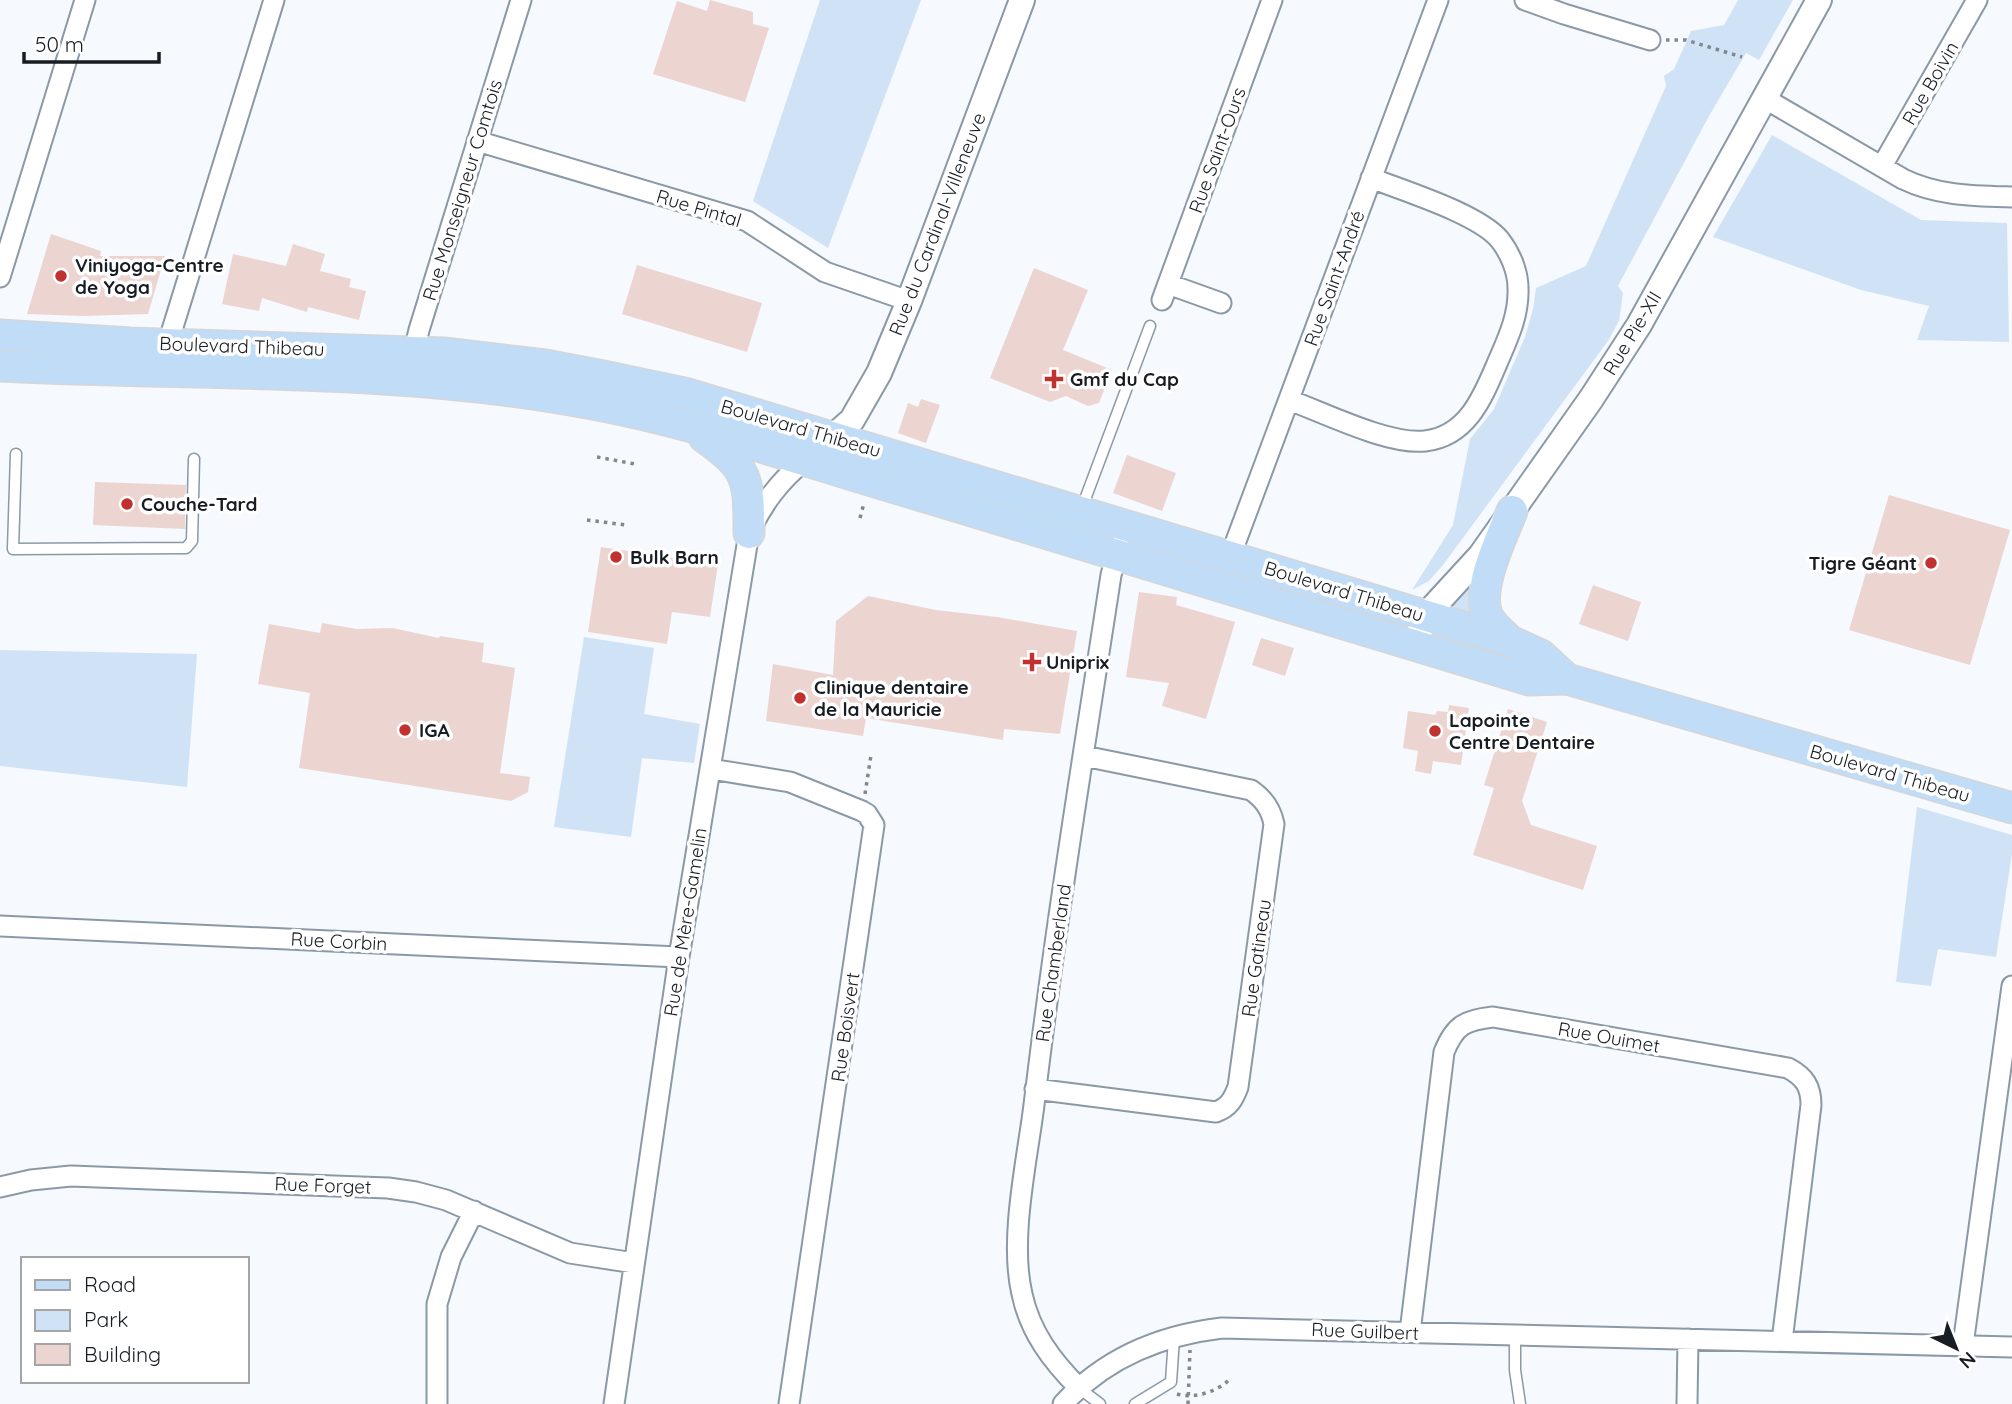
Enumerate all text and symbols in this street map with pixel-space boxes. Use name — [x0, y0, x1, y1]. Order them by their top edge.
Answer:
scale bar — [24, 21, 159, 65]
text: 50 m — [35, 31, 84, 57]
street label: Rue Boivin — [1897, 37, 1963, 129]
street label: Rue Monseigneur Comtois — [417, 76, 507, 304]
street label: Rue Saint-Ours — [1183, 84, 1251, 216]
street label: Rue du Cardinal-Villeneuve — [883, 109, 991, 339]
street label: Rue Pintal — [653, 184, 745, 232]
street label: Rue Saint-André — [1298, 207, 1370, 349]
place label: Viniyoga-Centre de Yoga — [75, 253, 224, 299]
marker: Viniyoga-Centre de Yoga — [53, 268, 69, 284]
street label: Rue Pie-XII — [1598, 287, 1666, 379]
street label: Boulevard Thibeau — [159, 331, 325, 361]
place label: Gmf du Cap — [1070, 367, 1179, 391]
marker: Gmf du Cap — [1044, 369, 1064, 389]
street label: Boulevard Thibeau — [718, 394, 884, 462]
place label: Couche-Tard — [141, 492, 257, 516]
marker: Couche-Tard — [119, 496, 135, 512]
place label: Bulk Barn — [630, 545, 719, 569]
marker: Bulk Barn — [608, 549, 624, 565]
place label: Tigre Géant — [1809, 551, 1917, 575]
street label: Boulevard Thibeau — [1261, 555, 1427, 627]
marker: Tigre Géant — [1923, 555, 1939, 571]
place label: Uniprix — [1046, 650, 1109, 674]
marker: Uniprix — [1024, 654, 1040, 670]
place label: Clinique dentaire de la Mauricie — [814, 675, 969, 721]
marker: Clinique dentaire de la Mauricie — [792, 690, 808, 706]
place label: Lapointe Centre Dentaire — [1449, 708, 1595, 754]
place label: IGA — [419, 718, 450, 742]
marker: IGA — [397, 722, 413, 738]
marker: Lapointe Centre Dentaire — [1427, 723, 1443, 739]
street label: Boulevard Thibeau — [1807, 739, 1973, 807]
street label: Rue de Mère-Gamelin — [658, 826, 712, 1018]
street label: Rue Chamberland — [1030, 882, 1076, 1044]
street label: Rue Gatineau — [1236, 898, 1276, 1018]
street label: Rue Corbin — [290, 926, 388, 956]
street label: Rue Boisvert — [825, 971, 865, 1083]
street label: Rue Ouimet — [1556, 1016, 1662, 1058]
street label: Rue Forget — [274, 1171, 372, 1199]
legend — [21, 1257, 248, 1383]
text: Road — [84, 1271, 136, 1297]
text: Park — [84, 1306, 128, 1332]
north arrow — [1921, 1313, 1991, 1383]
street label: Rue Guilbert — [1311, 1317, 1419, 1345]
text: Building — [84, 1341, 161, 1367]
text: N — [1954, 1347, 1981, 1374]

